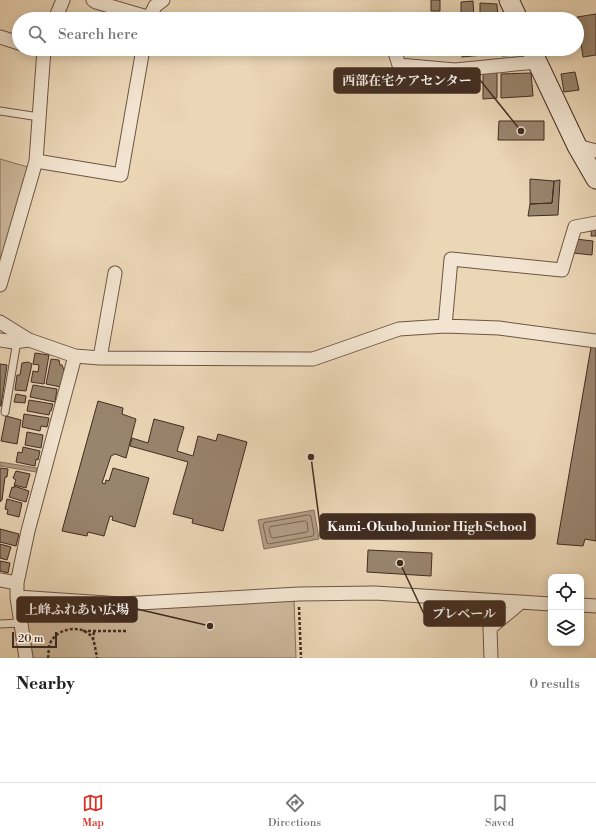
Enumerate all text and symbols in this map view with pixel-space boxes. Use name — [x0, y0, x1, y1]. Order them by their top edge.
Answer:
search box — [12, 12, 584, 56]
icon: search — [26, 23, 48, 45]
text: Search here — [58, 25, 138, 44]
callout: 西部在宅ケアセンター — [334, 68, 480, 93]
text: 西部在宅ケアセンター — [342, 73, 472, 89]
callout: Kami-Okubo Junior High School — [320, 514, 535, 539]
text: Kami-Okubo Junior High School — [327, 519, 528, 535]
map controls — [548, 574, 584, 646]
button: locate — [548, 574, 584, 610]
callout: 上峰ふれあい広場 — [17, 597, 137, 622]
callout: プレベール — [424, 601, 505, 626]
text: 上峰ふれあい広場 — [25, 602, 129, 618]
text: プレベール — [432, 606, 496, 622]
button: layers — [548, 610, 584, 646]
scale bar — [12, 630, 57, 649]
text: 20 m — [18, 632, 43, 646]
text: Nearby — [16, 673, 75, 695]
text: 0 results — [529, 676, 580, 692]
tab: Map — [82, 792, 104, 830]
tab: Directions — [268, 792, 321, 830]
tab: Saved — [485, 792, 514, 830]

